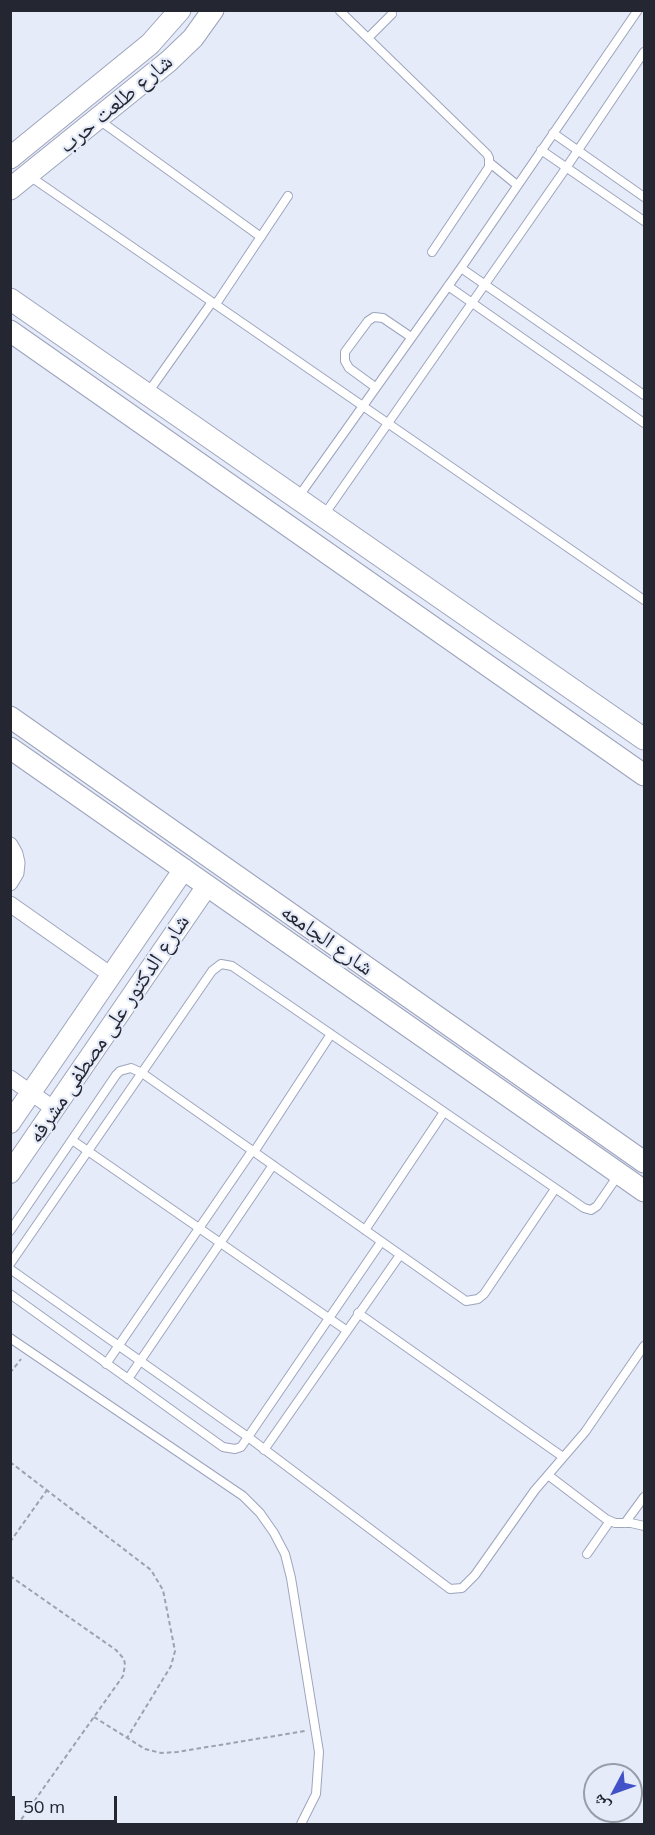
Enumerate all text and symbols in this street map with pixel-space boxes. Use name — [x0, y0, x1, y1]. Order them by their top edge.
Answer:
street label: شارع طلعت حرب — [54, 49, 178, 159]
street label: شارع الجامعه — [276, 899, 378, 981]
street label: شارع الدكتور على مصطفى مشرفه — [23, 910, 195, 1148]
north arrow — [583, 1763, 643, 1823]
scale bar — [15, 1784, 120, 1822]
text: ش — [588, 1791, 614, 1816]
text: 50 m — [23, 1795, 65, 1818]

